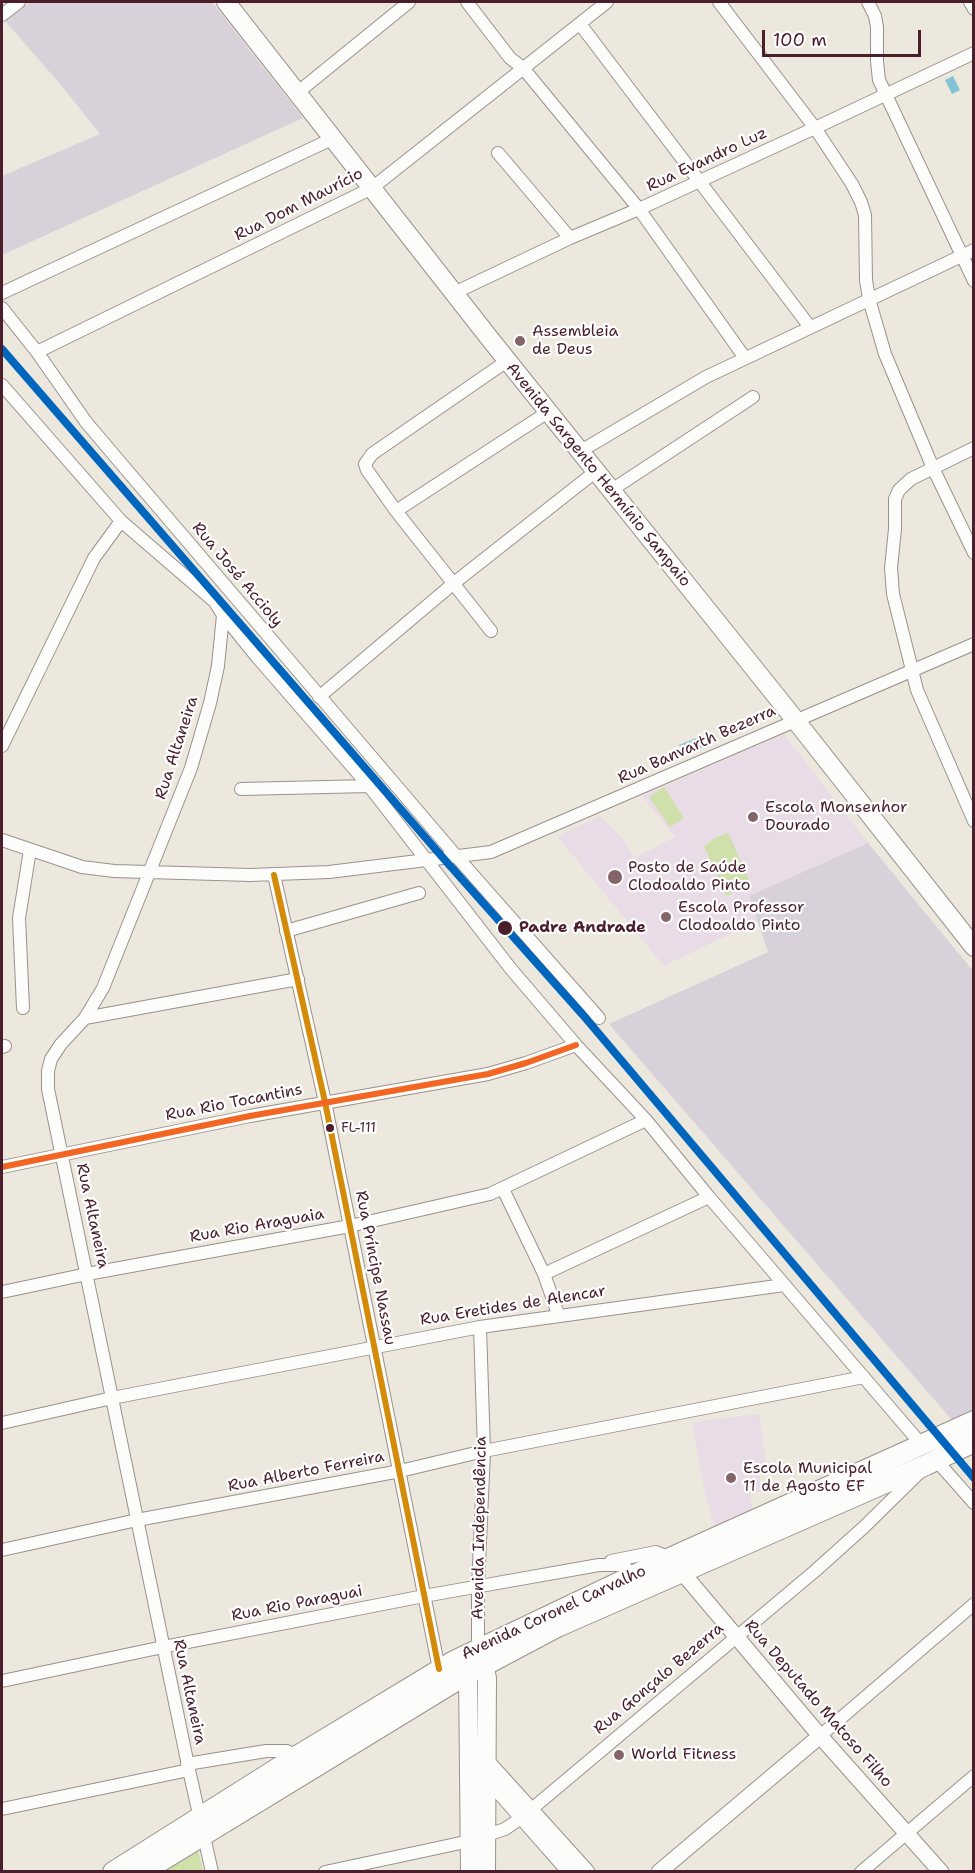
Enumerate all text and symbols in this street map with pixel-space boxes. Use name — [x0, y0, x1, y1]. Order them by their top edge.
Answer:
scale bar — [765, 18, 924, 56]
text: 100 m — [773, 28, 827, 52]
street label: Rua Evandro Luz — [644, 124, 770, 196]
street label: Rua Dom Maurício — [232, 164, 366, 246]
place label: Assembleia de Deus — [532, 322, 619, 360]
marker: Assembleia de Deus — [513, 334, 527, 348]
street label: Avenida Sargento Hermínio Sampaio — [502, 359, 694, 591]
street label: Rua José Accioly — [188, 519, 286, 631]
street label: Rua Altaneira — [151, 694, 203, 802]
street label: Rua Banvarth Bezerra — [615, 702, 779, 788]
place label: Escola Monsenhor Dourado — [765, 798, 908, 836]
marker: Escola Monsenhor Dourado — [746, 810, 760, 824]
place label: Posto de Saúde Clodoaldo Pinto — [628, 858, 750, 896]
marker: Posto de Saúde Clodoaldo Pinto — [606, 868, 624, 886]
place label: Escola Professor Clodoaldo Pinto — [678, 898, 805, 936]
marker: Escola Professor Clodoaldo Pinto — [659, 910, 673, 924]
place label: Padre Andrade — [519, 918, 646, 938]
marker: Padre Andrade — [496, 919, 514, 937]
street label: Rua Rio Tocantins — [164, 1080, 304, 1126]
place label: FL-111 — [341, 1120, 376, 1136]
marker: FL-111 — [324, 1122, 336, 1134]
street label: Rua Altaneira — [71, 1162, 113, 1270]
street label: Rua Príncipe Nassau — [351, 1189, 399, 1347]
street label: Rua Rio Araguaia — [188, 1205, 326, 1247]
street label: Rua Eretides de Alencar — [419, 1282, 607, 1330]
street label: Avenida Independência — [469, 1436, 491, 1620]
street label: Rua Alberto Ferreira — [226, 1447, 386, 1497]
place label: Escola Municipal 11 de Agosto EF — [743, 1459, 872, 1497]
marker: Escola Municipal 11 de Agosto EF — [724, 1471, 738, 1485]
street label: Avenida Coronel Carvalho — [459, 1562, 649, 1664]
street label: Rua Rio Paraguai — [230, 1582, 364, 1626]
street label: Rua Deputado Matoso Filho — [740, 1616, 896, 1792]
street label: Rua Gonçalo Bezerra — [590, 1619, 728, 1739]
street label: Rua Altaneira — [168, 1638, 210, 1746]
place label: World Fitness — [631, 1745, 736, 1765]
marker: World Fitness — [612, 1748, 626, 1762]

